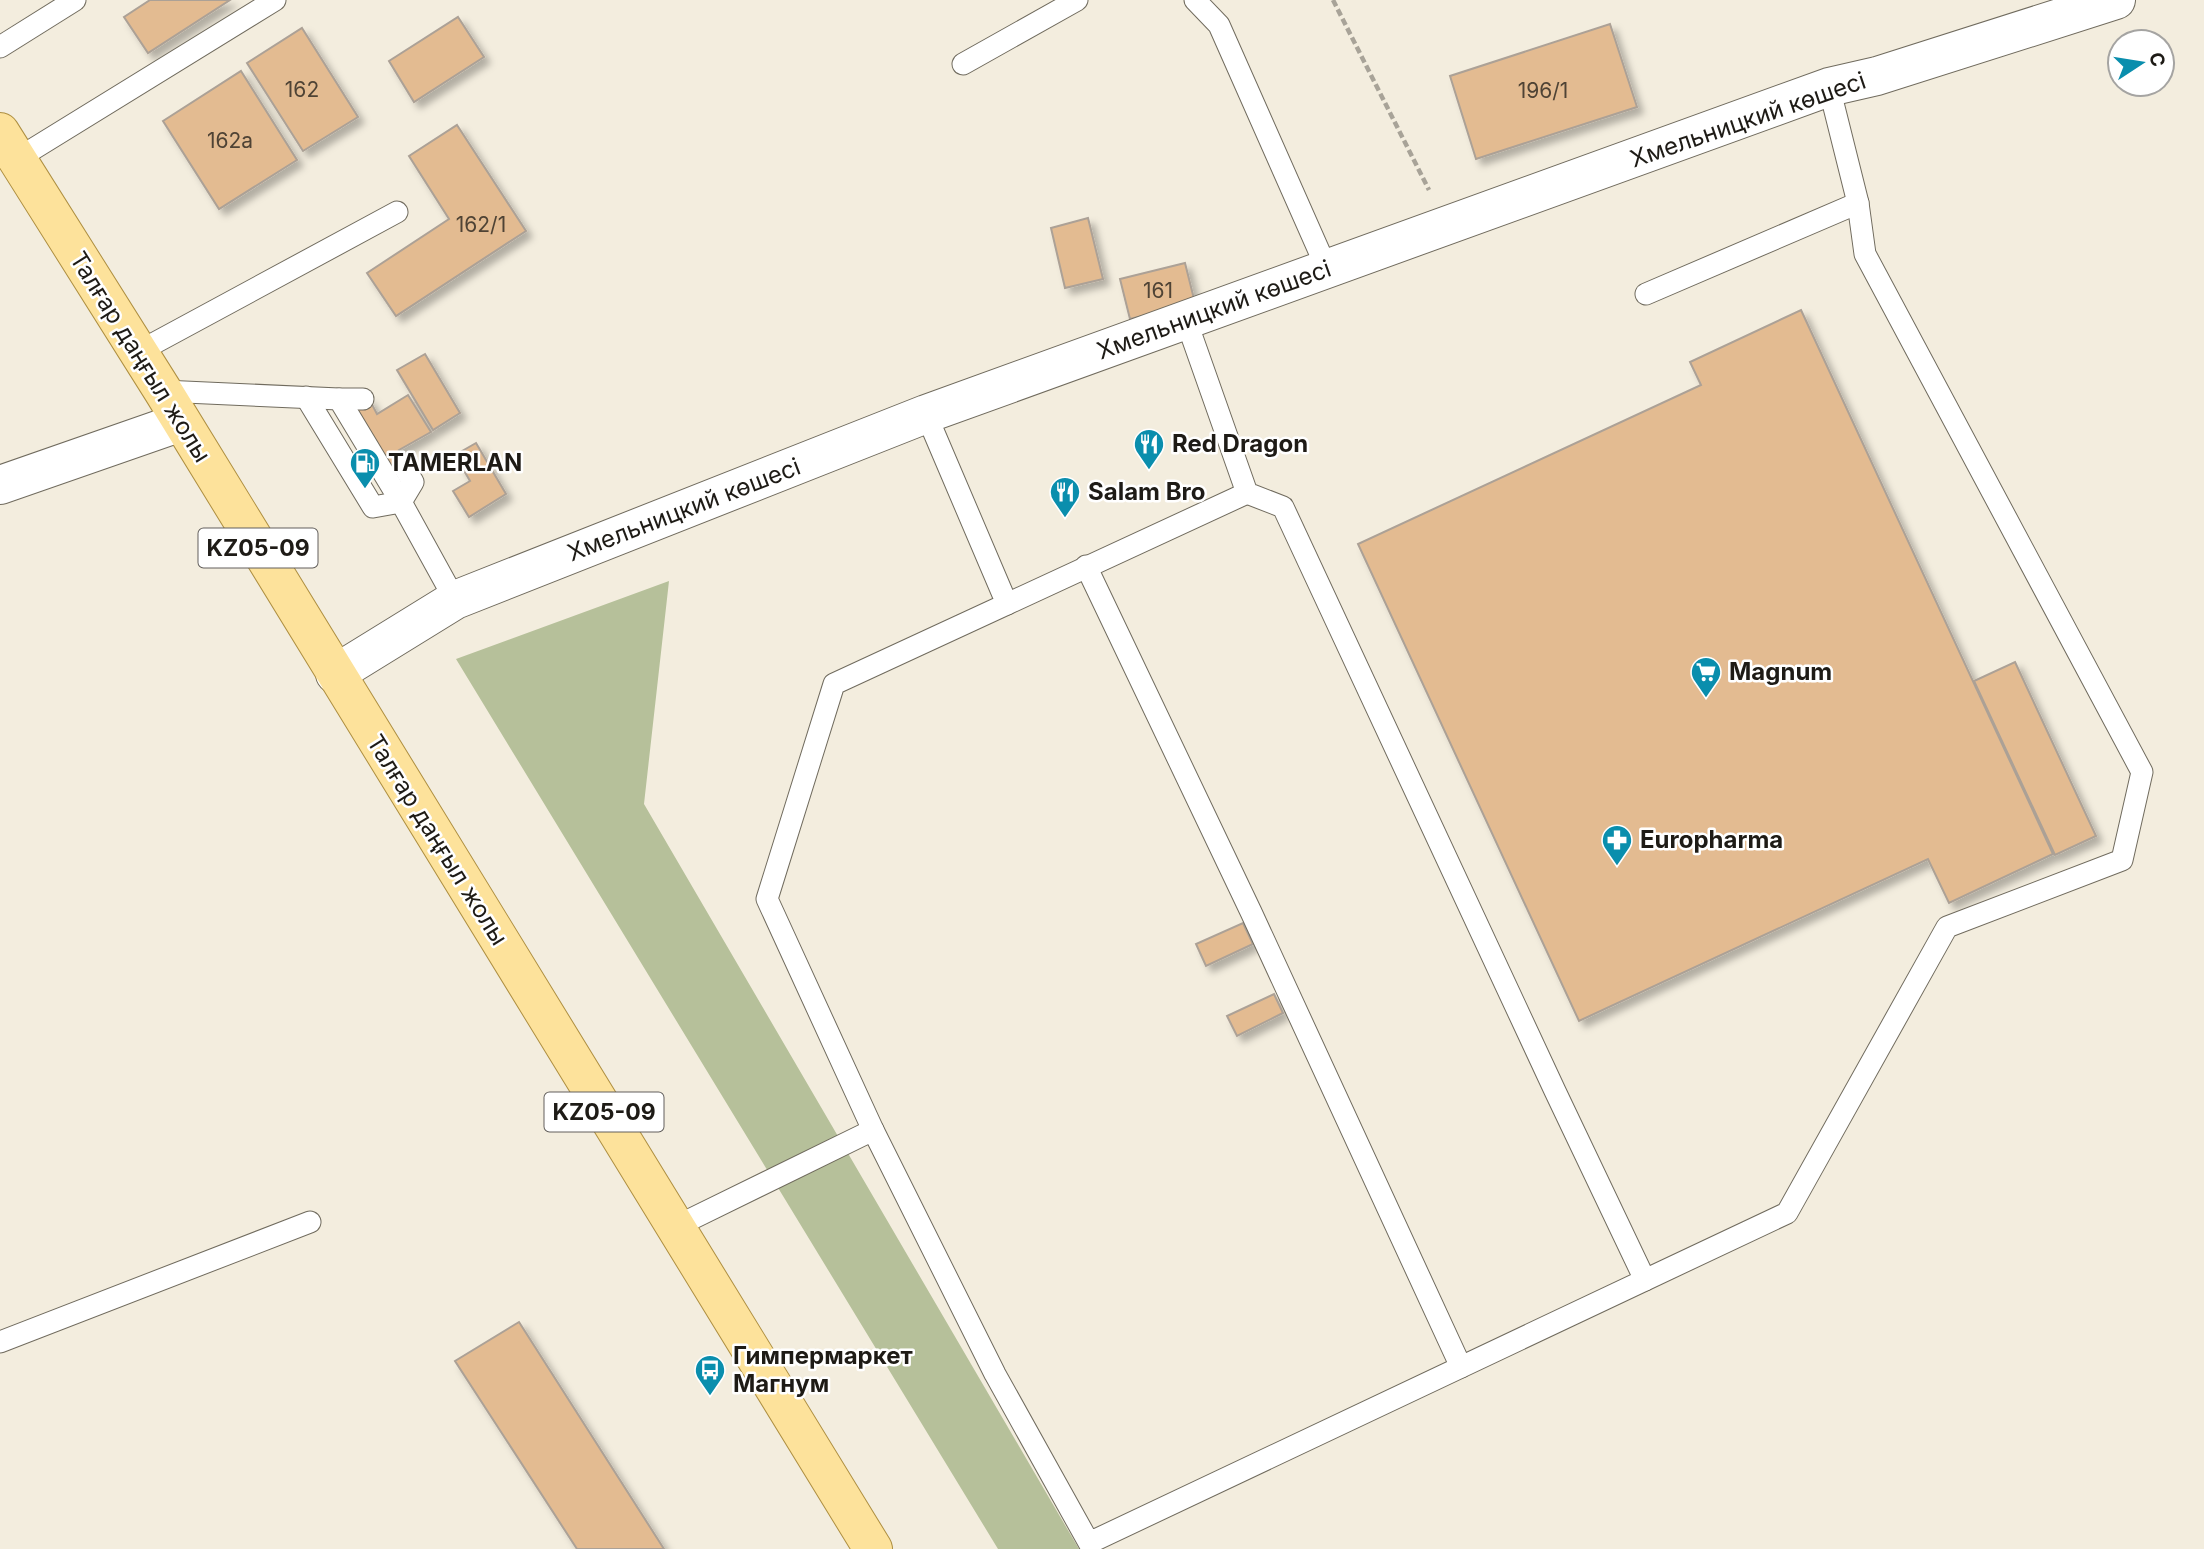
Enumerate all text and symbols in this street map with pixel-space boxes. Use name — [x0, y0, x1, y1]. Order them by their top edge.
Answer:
north arrow — [2106, 28, 2176, 98]
text: С — [2144, 50, 2170, 69]
street label: Хмельницкий көшесі — [1626, 66, 1869, 173]
house number: 162 — [285, 77, 319, 102]
house number: 196/1 — [1518, 78, 1568, 103]
house number: 162а — [207, 128, 253, 153]
house number: 162/1 — [456, 212, 506, 237]
street label: Талғар даңғыл жолы — [64, 246, 217, 467]
street label: Хмельницкий көшесі — [1093, 254, 1335, 365]
house number: 161 — [1143, 278, 1173, 303]
restaurant icon: Red Dragon — [1132, 427, 1166, 471]
place label: Red Dragon — [1172, 429, 1308, 458]
fuel station icon: TAMERLAN — [348, 446, 382, 490]
place label: TAMERLAN — [388, 448, 522, 477]
street label: Хмельницкий көшесі — [563, 452, 804, 567]
restaurant icon: Salam Bro — [1048, 475, 1082, 519]
place label: Salam Bro — [1088, 477, 1205, 506]
road number: KZ05-09 — [198, 528, 318, 568]
supermarket icon: Magnum — [1689, 655, 1723, 699]
place label: Magnum — [1729, 657, 1832, 686]
street label: Талғар даңғыл жолы — [361, 729, 514, 950]
pharmacy icon: Europharma — [1600, 823, 1634, 867]
place label: Europharma — [1640, 825, 1783, 854]
road number: KZ05-09 — [544, 1092, 664, 1132]
place label: Гимпермаркет Магнум — [733, 1341, 913, 1398]
bus stop icon: Гимпермаркет Магнум — [693, 1353, 727, 1397]

